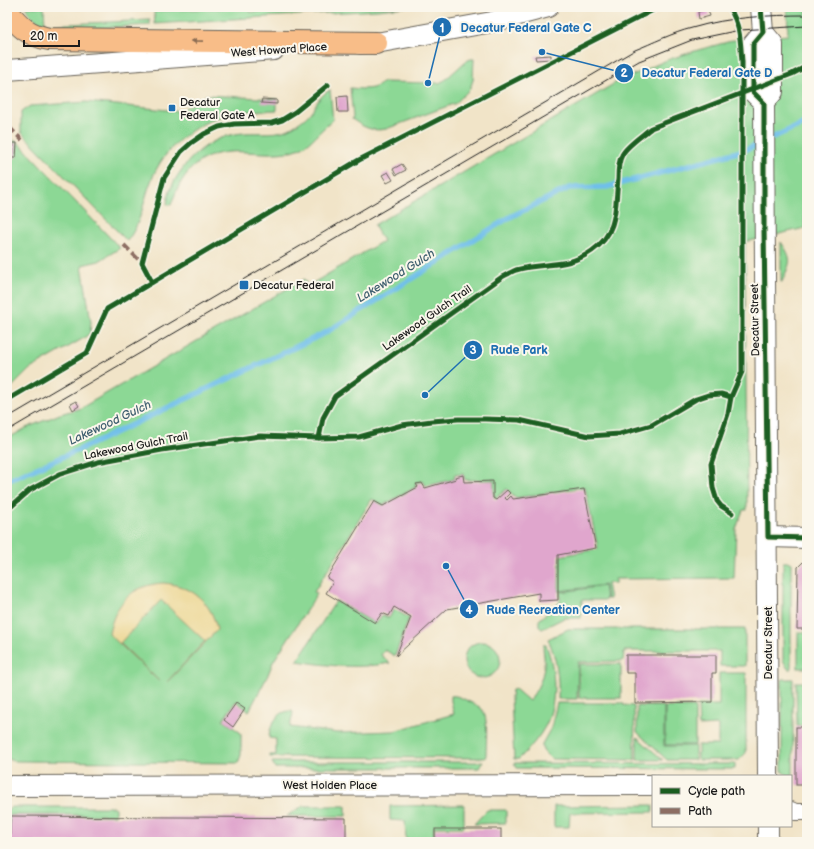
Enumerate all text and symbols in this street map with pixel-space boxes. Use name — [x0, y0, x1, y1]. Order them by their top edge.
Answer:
callout: Decatur Federal Gate C — [432, 15, 599, 39]
text: 1 — [439, 21, 445, 36]
text: Decatur Federal Gate C — [460, 21, 592, 36]
scale bar — [24, 22, 79, 48]
text: 20 m — [30, 29, 57, 44]
one-way arrow — [190, 38, 203, 44]
street label: West Howard Place — [230, 40, 328, 60]
callout: Decatur Federal Gate D — [614, 61, 781, 85]
text: 2 — [620, 66, 628, 81]
text: Decatur Federal Gate D — [642, 66, 772, 81]
place label: Decatur Federal Gate A — [180, 96, 255, 122]
marker: Decatur Federal Gate A — [167, 103, 177, 113]
water label: Lakewood Gulch — [354, 246, 438, 306]
marker: Decatur Federal — [238, 279, 250, 291]
place label: Decatur Federal — [253, 279, 334, 292]
street label: Lakewood Gulch Trail — [380, 282, 474, 354]
street label: Decatur Street — [748, 283, 762, 357]
callout: Rude Park — [463, 338, 556, 362]
text: 3 — [469, 343, 477, 358]
text: Rude Park — [490, 343, 548, 358]
water label: Lakewood Gulch — [66, 397, 154, 449]
street label: Lakewood Gulch Trail — [83, 430, 189, 462]
callout: Rude Recreation Center — [459, 597, 628, 621]
text: 4 — [465, 603, 473, 618]
text: Rude Recreation Center — [486, 603, 620, 618]
street label: Decatur Street — [762, 606, 775, 679]
legend — [652, 775, 792, 827]
street label: West Holden Place — [283, 779, 378, 792]
text: Cycle path — [688, 784, 745, 799]
text: Path — [688, 804, 713, 819]

